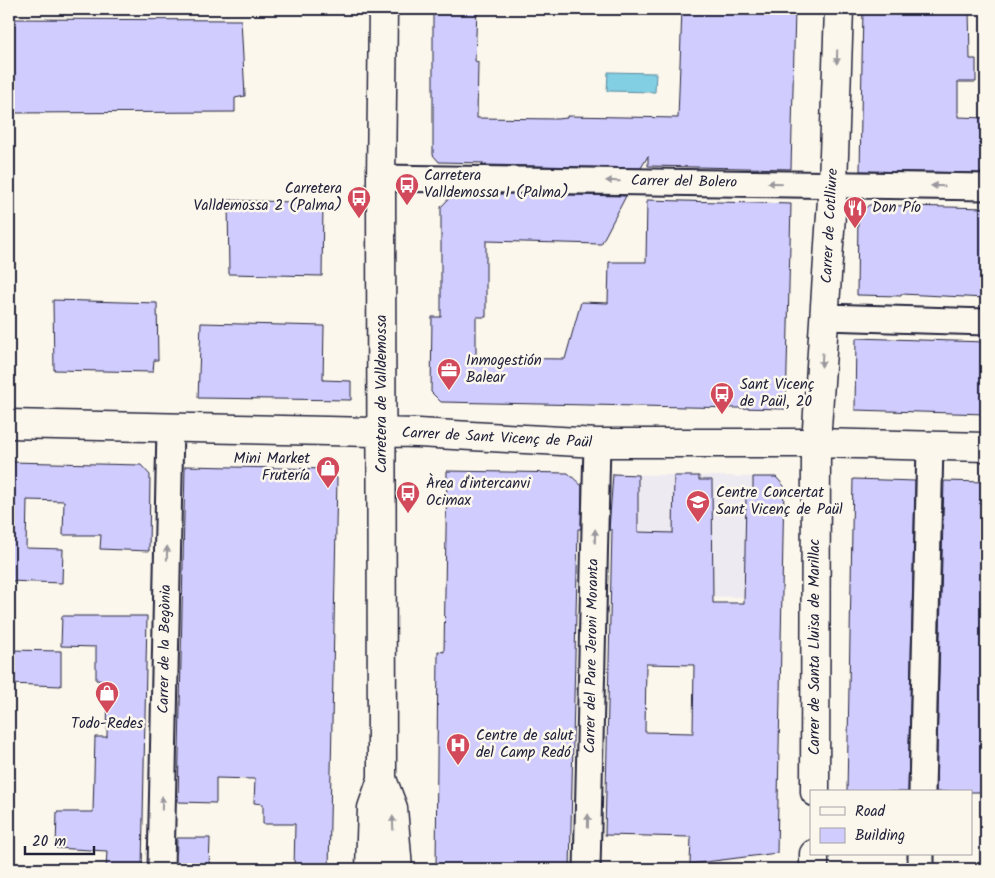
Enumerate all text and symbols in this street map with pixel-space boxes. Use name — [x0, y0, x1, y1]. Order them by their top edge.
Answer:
one-way arrow — [833, 50, 841, 66]
place label: Carretera Valldemossa 1 (Palma) — [424, 164, 569, 205]
street label: Carrer de Cotlliure — [815, 168, 845, 284]
street label: Carrer del Bolero — [631, 169, 737, 195]
bus stop icon: Carretera Valldemossa 1 (Palma) — [394, 172, 420, 206]
place label: Carretera Valldemossa 2 (Palma) — [193, 177, 342, 218]
one-way arrow — [604, 177, 620, 185]
one-way arrow — [767, 179, 783, 187]
one-way arrow — [929, 182, 945, 190]
bus stop icon: Carretera Valldemossa 2 (Palma) — [346, 185, 372, 219]
restaurant icon: Don Pío — [842, 195, 868, 229]
place label: Don Pío — [872, 196, 921, 220]
street label: Carretera de Valldemossa — [370, 315, 394, 473]
place label: Inmogestión Balear — [466, 349, 542, 390]
one-way arrow — [818, 352, 826, 368]
office icon: Inmogestión Balear — [436, 357, 462, 391]
place label: Sant Vicenç de Paül, 20 — [740, 373, 815, 414]
bus stop icon: Sant Vicenç de Paül, 20 — [709, 381, 735, 415]
street label: Carrer de Sant Vicenç de Paül — [401, 421, 593, 455]
place label: Mini Market Frutería — [234, 447, 310, 488]
shop icon: Mini Market Frutería — [315, 455, 341, 489]
place label: Àrea d'intercanvi Ocimax — [426, 472, 532, 513]
bus stop icon: Àrea d'intercanvi Ocimax — [395, 480, 421, 514]
place label: Centre Concertat Sant Vicenç de Paül — [716, 481, 843, 522]
school or university icon: Centre Concertat Sant Vicenç de Paül — [685, 489, 711, 523]
one-way arrow — [591, 527, 599, 543]
street label: Carrer de Santa Lluïsa de Marillac — [803, 538, 827, 755]
one-way arrow — [164, 545, 172, 561]
street label: Carrer del Pare Jeroni Moranta — [578, 558, 606, 754]
street label: Carrer de la Begònia — [152, 584, 178, 714]
shop icon: Todo-Redes — [94, 680, 120, 714]
place label: Todo-Redes — [71, 712, 144, 736]
place label: Centre de salut del Camp Redó — [476, 724, 574, 765]
hospital icon: Centre de salut del Camp Redó — [445, 732, 471, 766]
legend — [810, 790, 972, 856]
one-way arrow — [159, 795, 167, 811]
text: Road — [855, 800, 886, 824]
one-way arrow — [584, 812, 592, 828]
one-way arrow — [389, 815, 397, 831]
scale bar — [25, 823, 94, 855]
text: Building — [855, 824, 905, 848]
text: 20 m — [32, 830, 66, 854]

